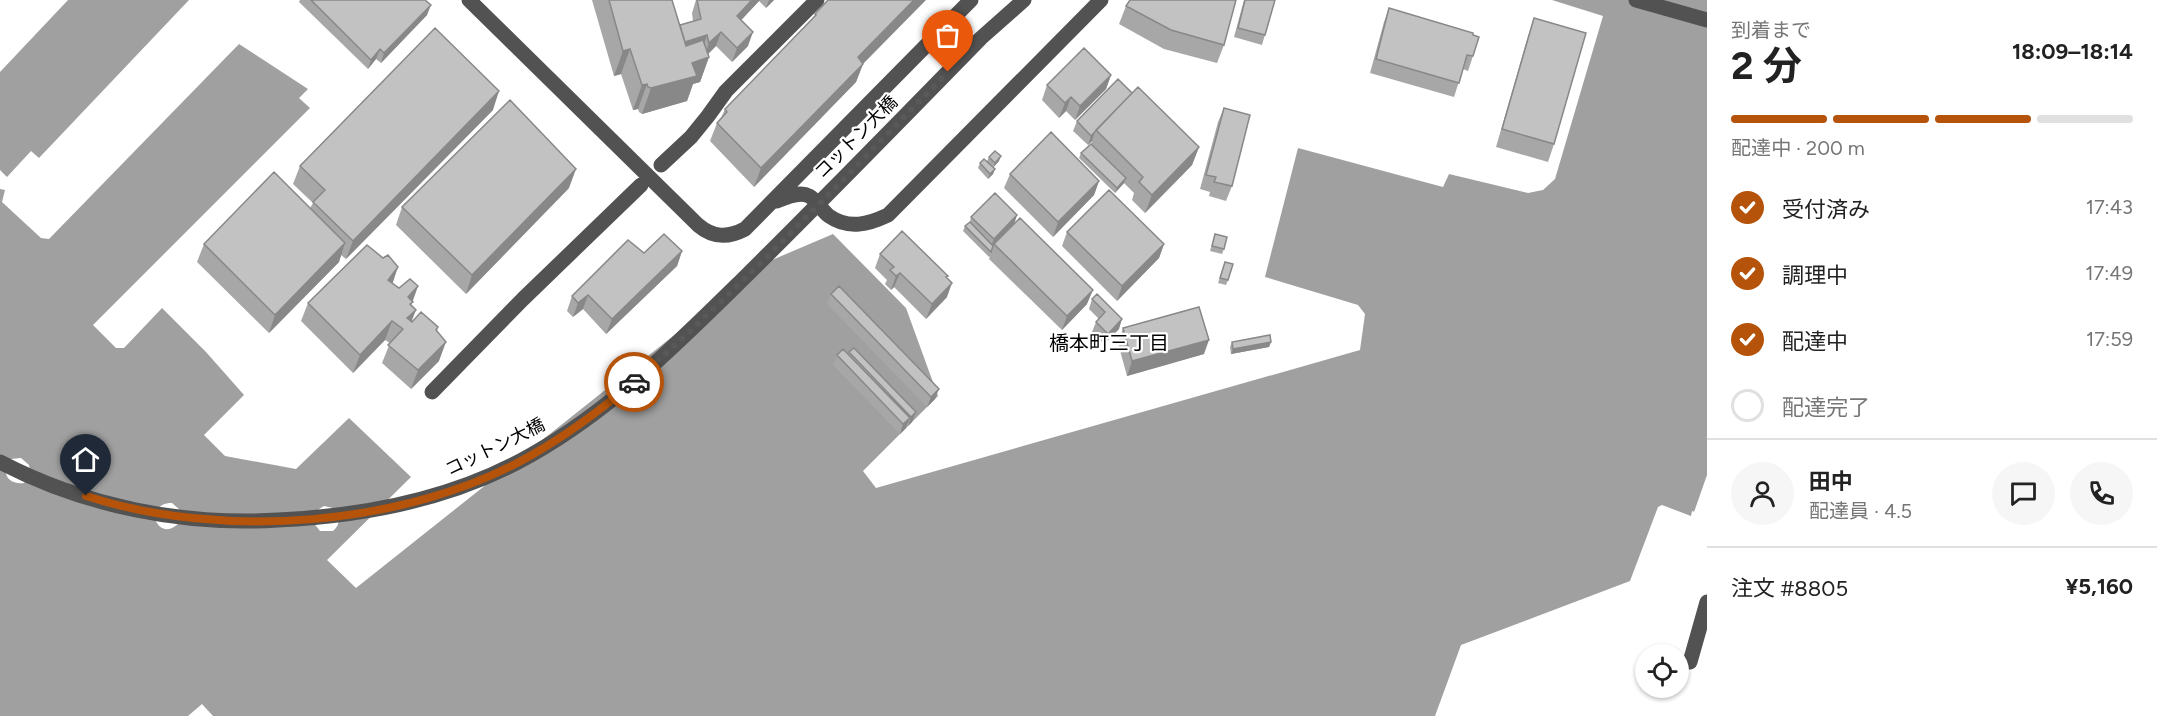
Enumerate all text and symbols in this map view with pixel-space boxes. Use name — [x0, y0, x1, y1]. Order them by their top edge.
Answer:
pin — [922, 10, 973, 72]
text: 到着まで — [1731, 18, 1811, 42]
icon: bag — [931, 19, 964, 52]
text: 18:09–18:14 — [2012, 38, 2133, 65]
text: 2 分 — [1731, 42, 1802, 89]
street label: コットン大橋 — [810, 91, 902, 183]
text: 配達中 · 200 m — [1731, 136, 1865, 160]
icon: check — [1731, 191, 1764, 224]
text: 17:43 — [2086, 195, 2133, 219]
text: 受付済み — [1782, 196, 1870, 223]
icon: check — [1731, 257, 1764, 290]
text: 17:49 — [2085, 261, 2133, 285]
text: 調理中 — [1782, 262, 1848, 289]
icon: check — [1731, 323, 1764, 356]
text: 17:59 — [2086, 327, 2133, 351]
text: 配達中 — [1782, 328, 1848, 355]
district label: 橋本町三丁目 — [1049, 331, 1169, 355]
courier — [604, 352, 664, 412]
icon: car — [618, 366, 651, 399]
text: 配達完了 — [1782, 394, 1870, 421]
street label: コットン大橋 — [442, 413, 548, 481]
pin — [60, 434, 111, 496]
icon: home — [69, 443, 102, 476]
button: person — [1731, 462, 1794, 525]
button: chat — [1992, 462, 2055, 525]
button: phone — [2070, 462, 2133, 525]
text: 田中 — [1809, 468, 1853, 495]
text: 配達員 · 4.5 — [1809, 499, 1912, 523]
text: ¥5,160 — [2065, 573, 2133, 600]
text: 注文 #8805 — [1731, 575, 1848, 602]
map controls — [1635, 644, 1689, 698]
button: locate — [1635, 644, 1689, 698]

